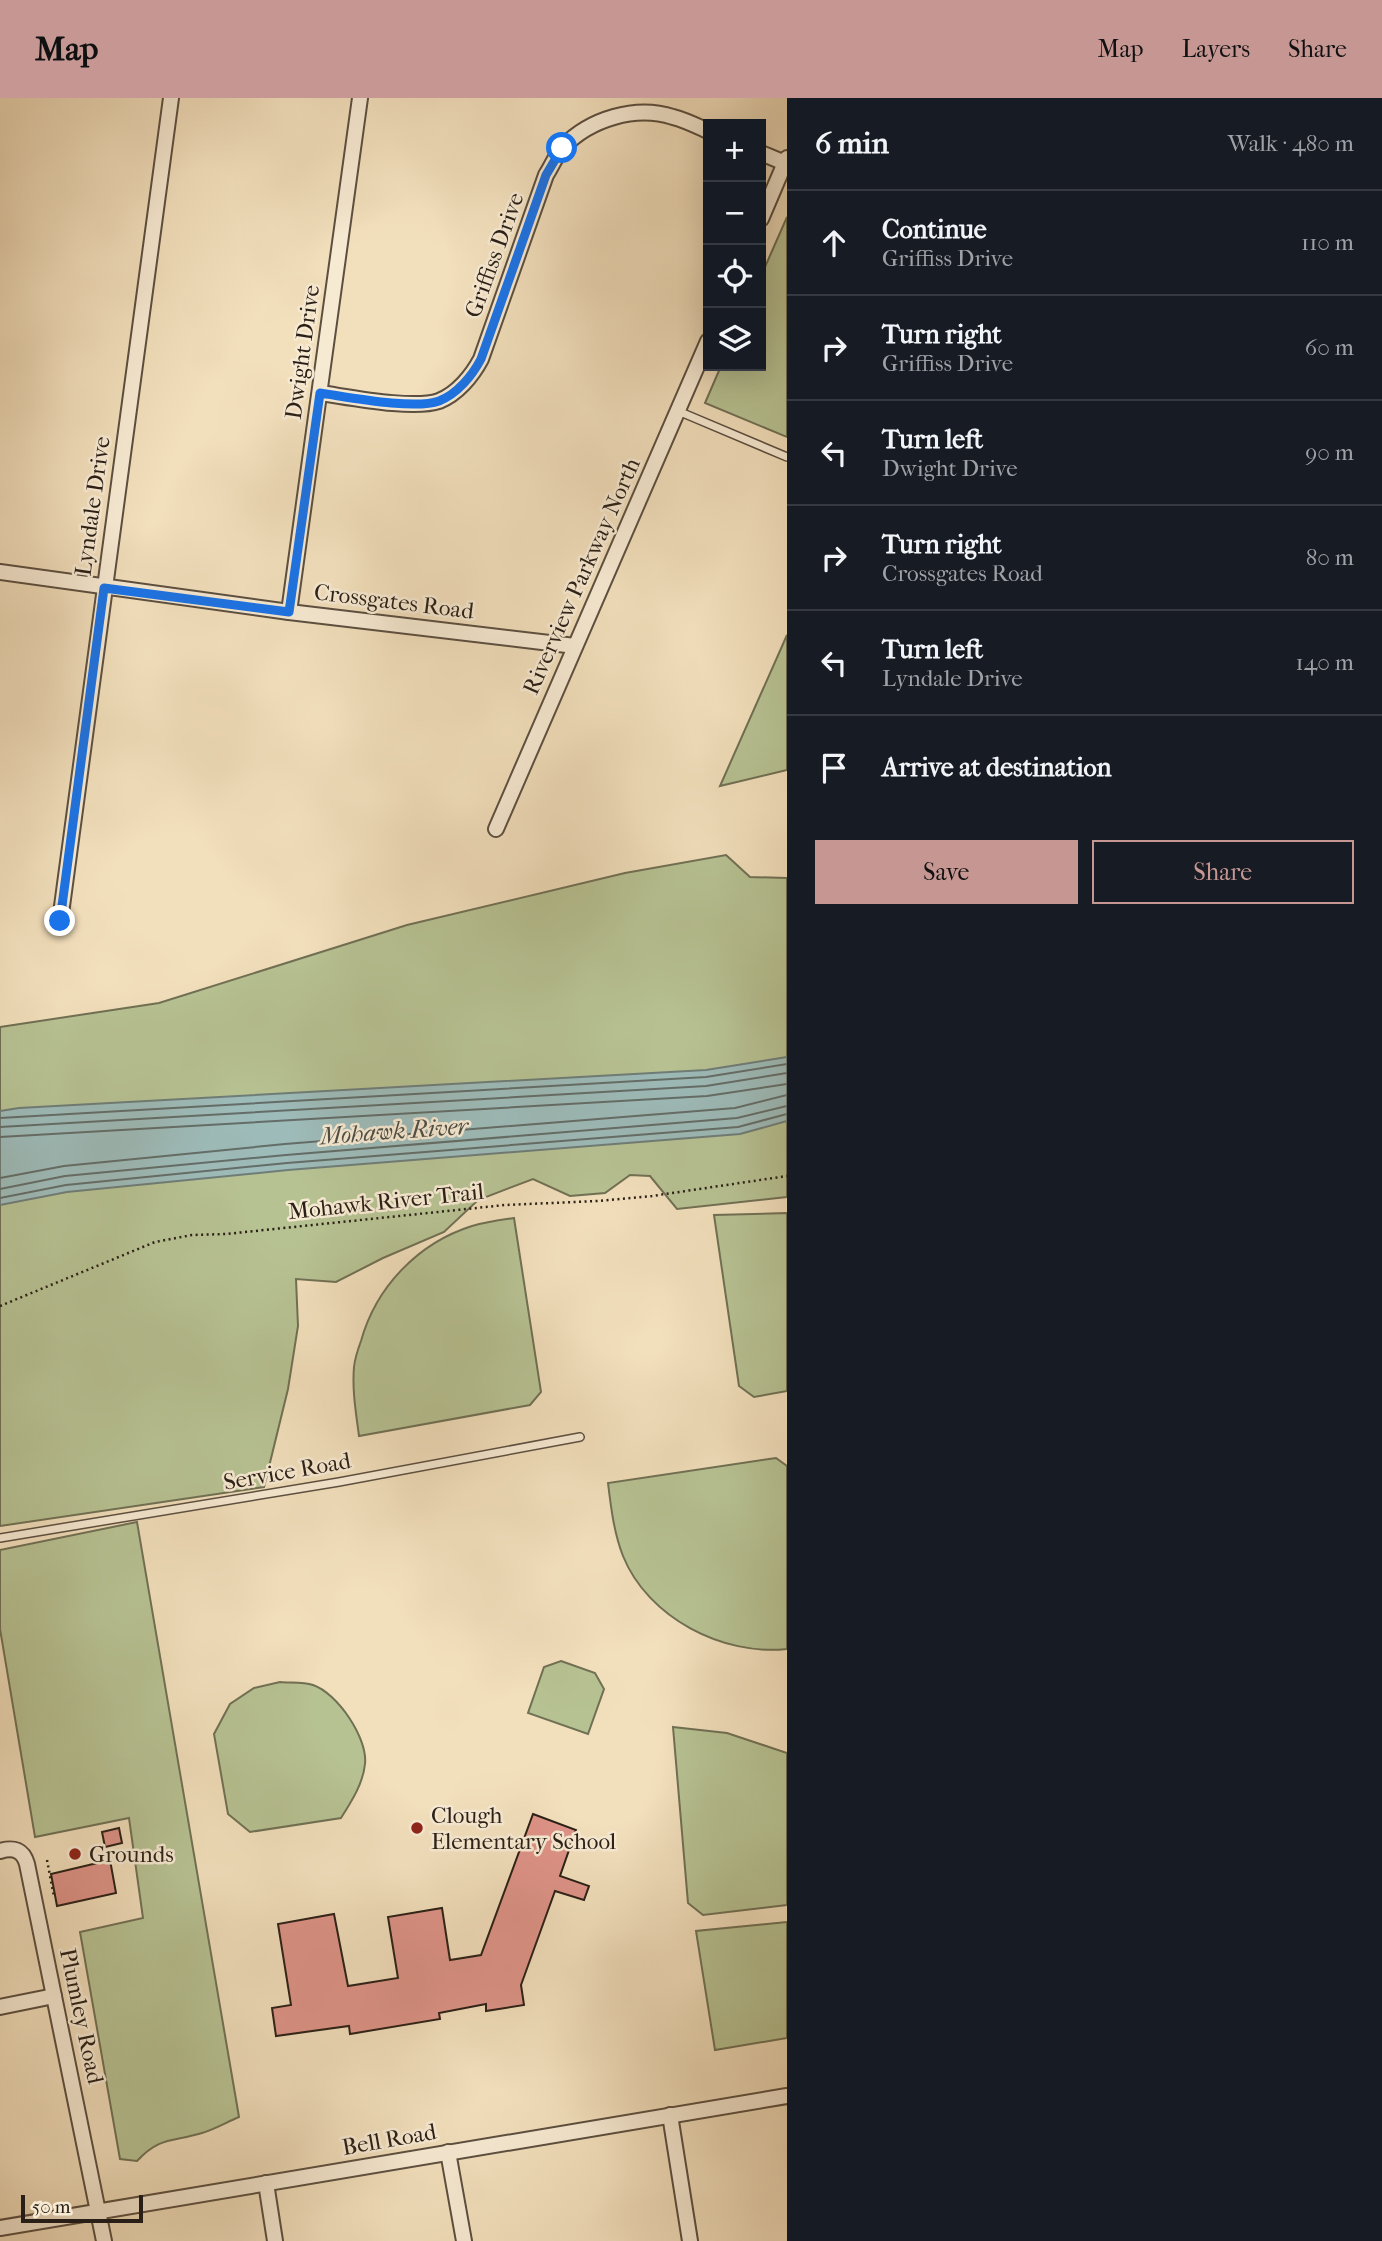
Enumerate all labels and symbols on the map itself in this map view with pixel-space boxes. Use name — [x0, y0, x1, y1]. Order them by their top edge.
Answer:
route start — [546, 132, 577, 163]
street label: Griffiss Drive — [459, 189, 530, 321]
street label: Dwight Drive — [280, 283, 325, 421]
street label: Lyndale Drive — [69, 435, 116, 578]
street label: Riverview Parkway North — [517, 454, 646, 699]
street label: Crossgates Road — [312, 578, 476, 625]
route end — [44, 905, 75, 936]
water label: Mohawk River — [317, 1112, 471, 1150]
street label: Mohawk River Trail — [287, 1178, 486, 1225]
street label: Service Road — [221, 1447, 353, 1496]
place label: Clough Elementary School — [431, 1802, 617, 1855]
marker: Clough Elementary School — [409, 1820, 425, 1836]
place label: Grounds — [89, 1841, 174, 1868]
marker: Grounds — [67, 1846, 83, 1862]
street label: Plumley Road — [54, 1946, 109, 2087]
street label: Bell Road — [340, 2118, 439, 2161]
scale bar — [21, 2192, 144, 2224]

